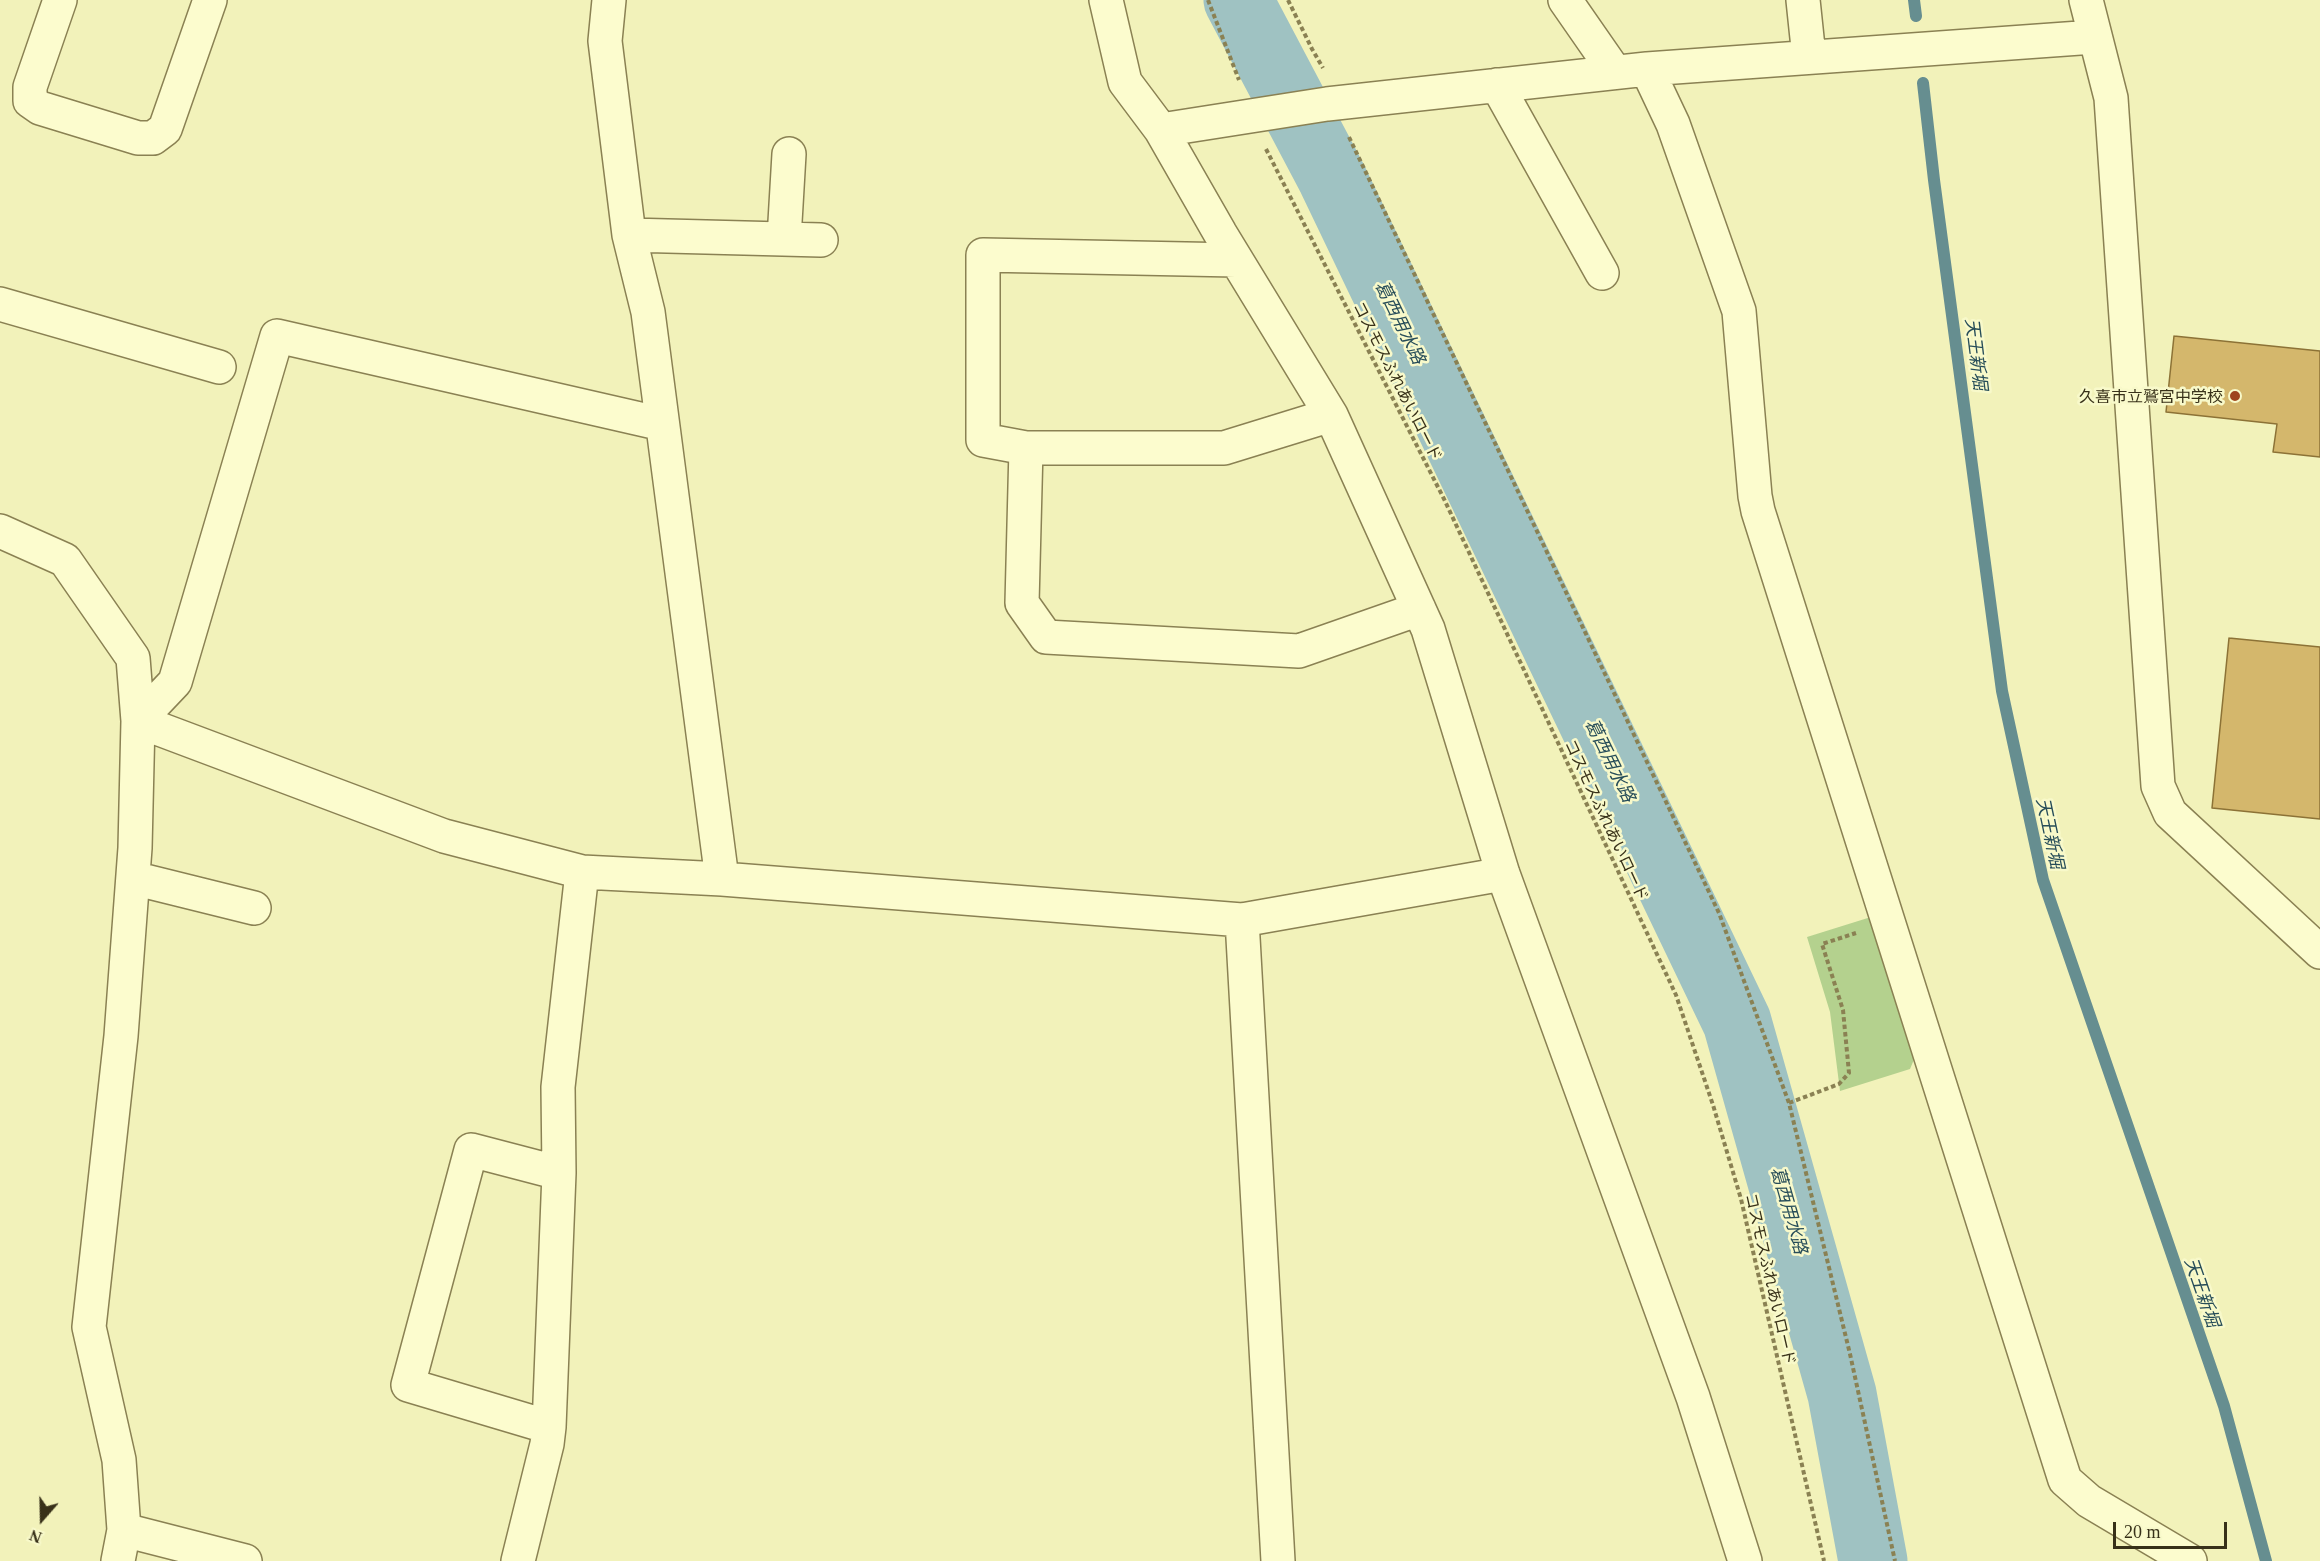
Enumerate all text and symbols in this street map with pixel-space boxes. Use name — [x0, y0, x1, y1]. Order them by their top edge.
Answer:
water label: 葛西用水路 — [1372, 277, 1430, 367]
street label: コスモスふれあいロード — [1349, 298, 1447, 464]
water label: 天王新堀 — [1962, 317, 1992, 391]
place label: 久喜市立鷲宮中学校 — [2079, 386, 2223, 406]
marker: 久喜市立鷲宮中学校 — [2228, 389, 2242, 403]
water label: 葛西用水路 — [1582, 715, 1640, 805]
street label: コスモスふれあいロード — [1561, 736, 1653, 904]
water label: 天王新堀 — [2033, 796, 2069, 870]
water label: 葛西用水路 — [1767, 1164, 1813, 1256]
street label: コスモスふれあいロード — [1742, 1191, 1800, 1367]
water label: 天王新堀 — [2181, 1254, 2225, 1330]
north arrow — [12, 1489, 72, 1549]
scale bar — [2116, 1510, 2230, 1548]
text: 20 m — [2124, 1522, 2161, 1542]
text: N — [27, 1526, 44, 1546]

